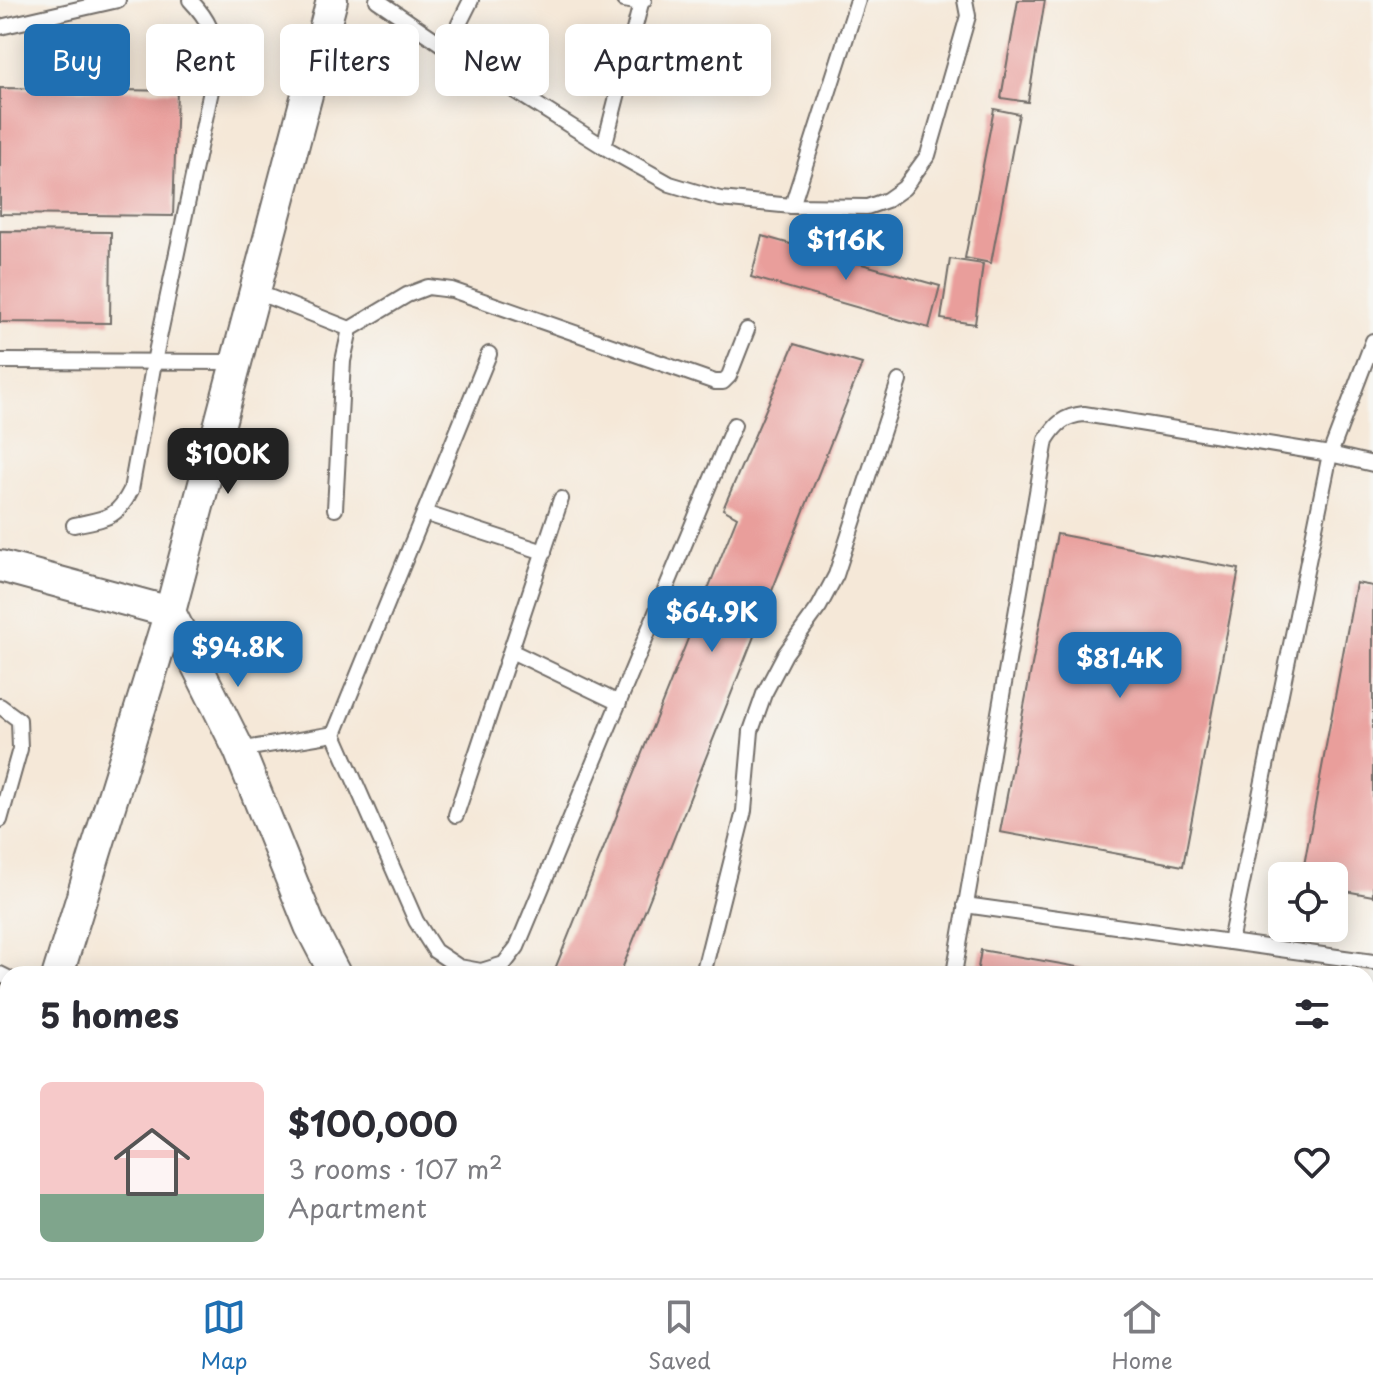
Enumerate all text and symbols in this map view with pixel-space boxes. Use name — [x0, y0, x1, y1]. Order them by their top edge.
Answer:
chip: Buy — [24, 24, 130, 96]
chip: Rent — [146, 24, 264, 96]
chip: Filters — [280, 24, 419, 96]
chip: New — [435, 24, 549, 96]
chip: Apartment — [565, 24, 771, 96]
pin: $116K — [790, 214, 902, 282]
text: $116K — [807, 220, 885, 259]
pin: $100K — [172, 428, 284, 496]
text: $100K — [186, 434, 270, 473]
pin: $64.9K — [647, 586, 777, 654]
text: $64.9K — [666, 592, 758, 631]
pin: $94.8K — [173, 621, 303, 689]
text: $94.8K — [192, 627, 284, 666]
pin: $81.4K — [1055, 632, 1185, 700]
text: $81.4K — [1076, 638, 1164, 677]
map controls — [1268, 862, 1348, 942]
button: locate — [1268, 862, 1348, 942]
text: 5 homes — [40, 988, 179, 1040]
icon: filters — [1290, 992, 1334, 1036]
text: $100,000 — [288, 1097, 458, 1149]
icon: home — [104, 1114, 200, 1210]
icon: heart — [1290, 1140, 1334, 1184]
text: 3 rooms · 107 m² — [288, 1149, 503, 1188]
text: Apartment — [288, 1188, 427, 1227]
tab: Map — [200, 1295, 247, 1376]
tab: Saved — [648, 1295, 711, 1376]
tab: Home — [1111, 1295, 1173, 1376]

